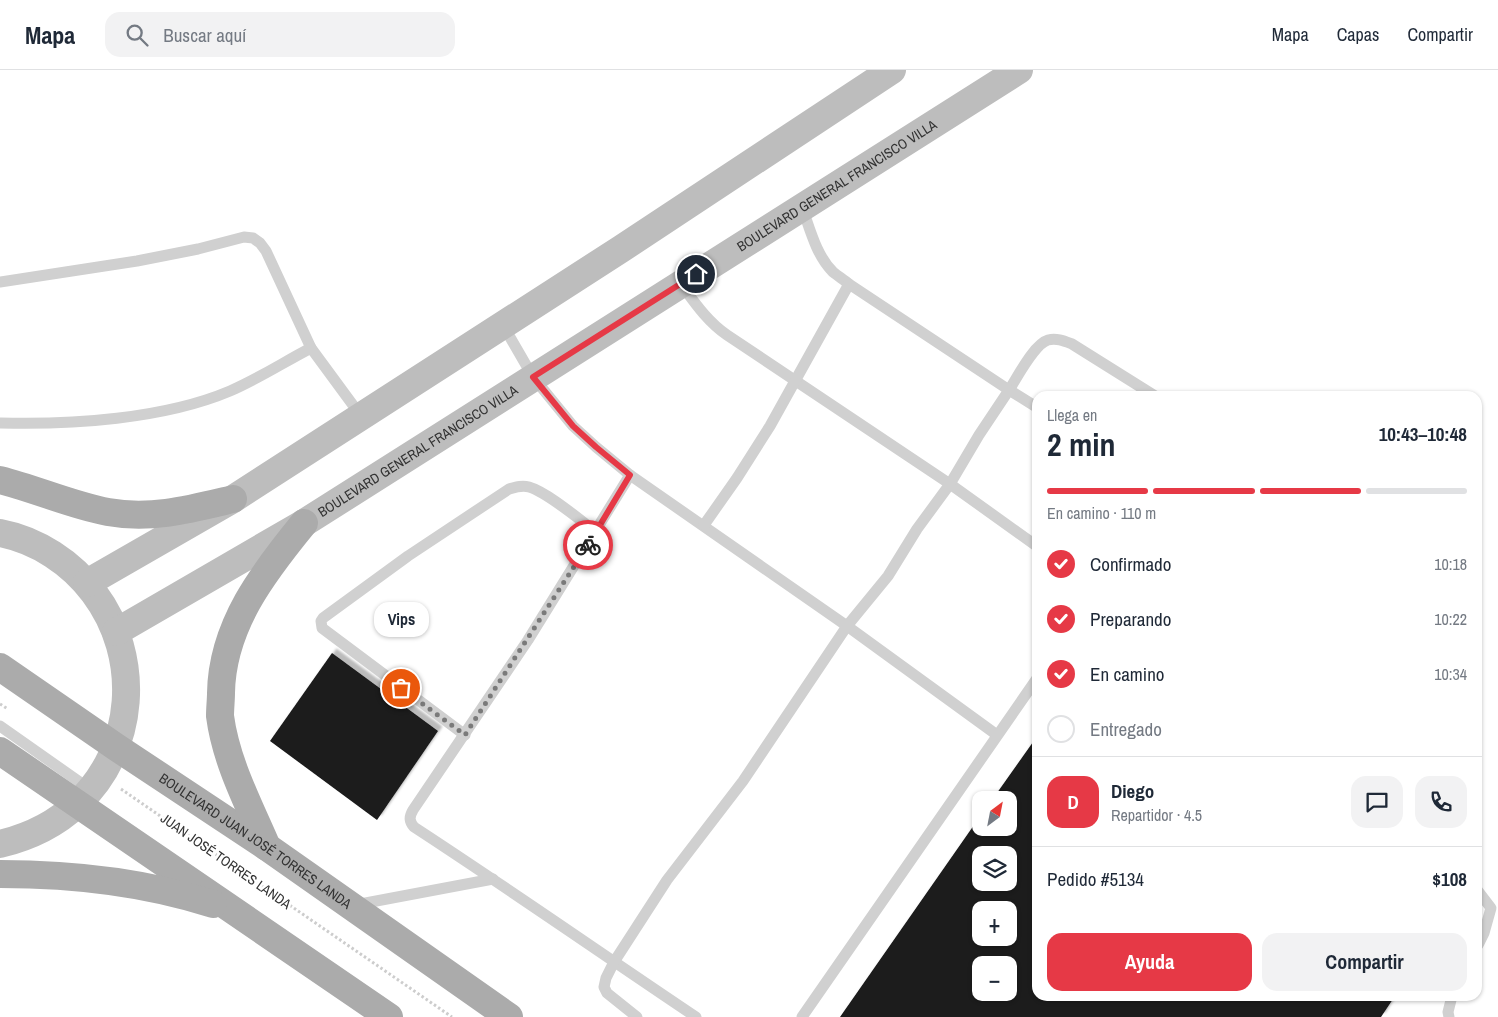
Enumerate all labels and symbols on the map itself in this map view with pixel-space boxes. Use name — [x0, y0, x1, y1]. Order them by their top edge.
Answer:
street label: BOULEVARD GENERAL FRANCISCO VILLA — [733, 115, 940, 255]
pin — [675, 253, 717, 295]
street label: BOULEVARD GENERAL FRANCISCO VILLA — [314, 381, 521, 521]
courier — [563, 520, 613, 570]
callout: Vips — [374, 603, 428, 638]
pin — [380, 667, 422, 709]
street label: BOULEVARD JUAN JOSÉ TORRES LANDA — [156, 770, 354, 912]
north arrow — [972, 791, 1018, 836]
street label: JUAN JOSÉ TORRES LANDA — [158, 810, 294, 912]

